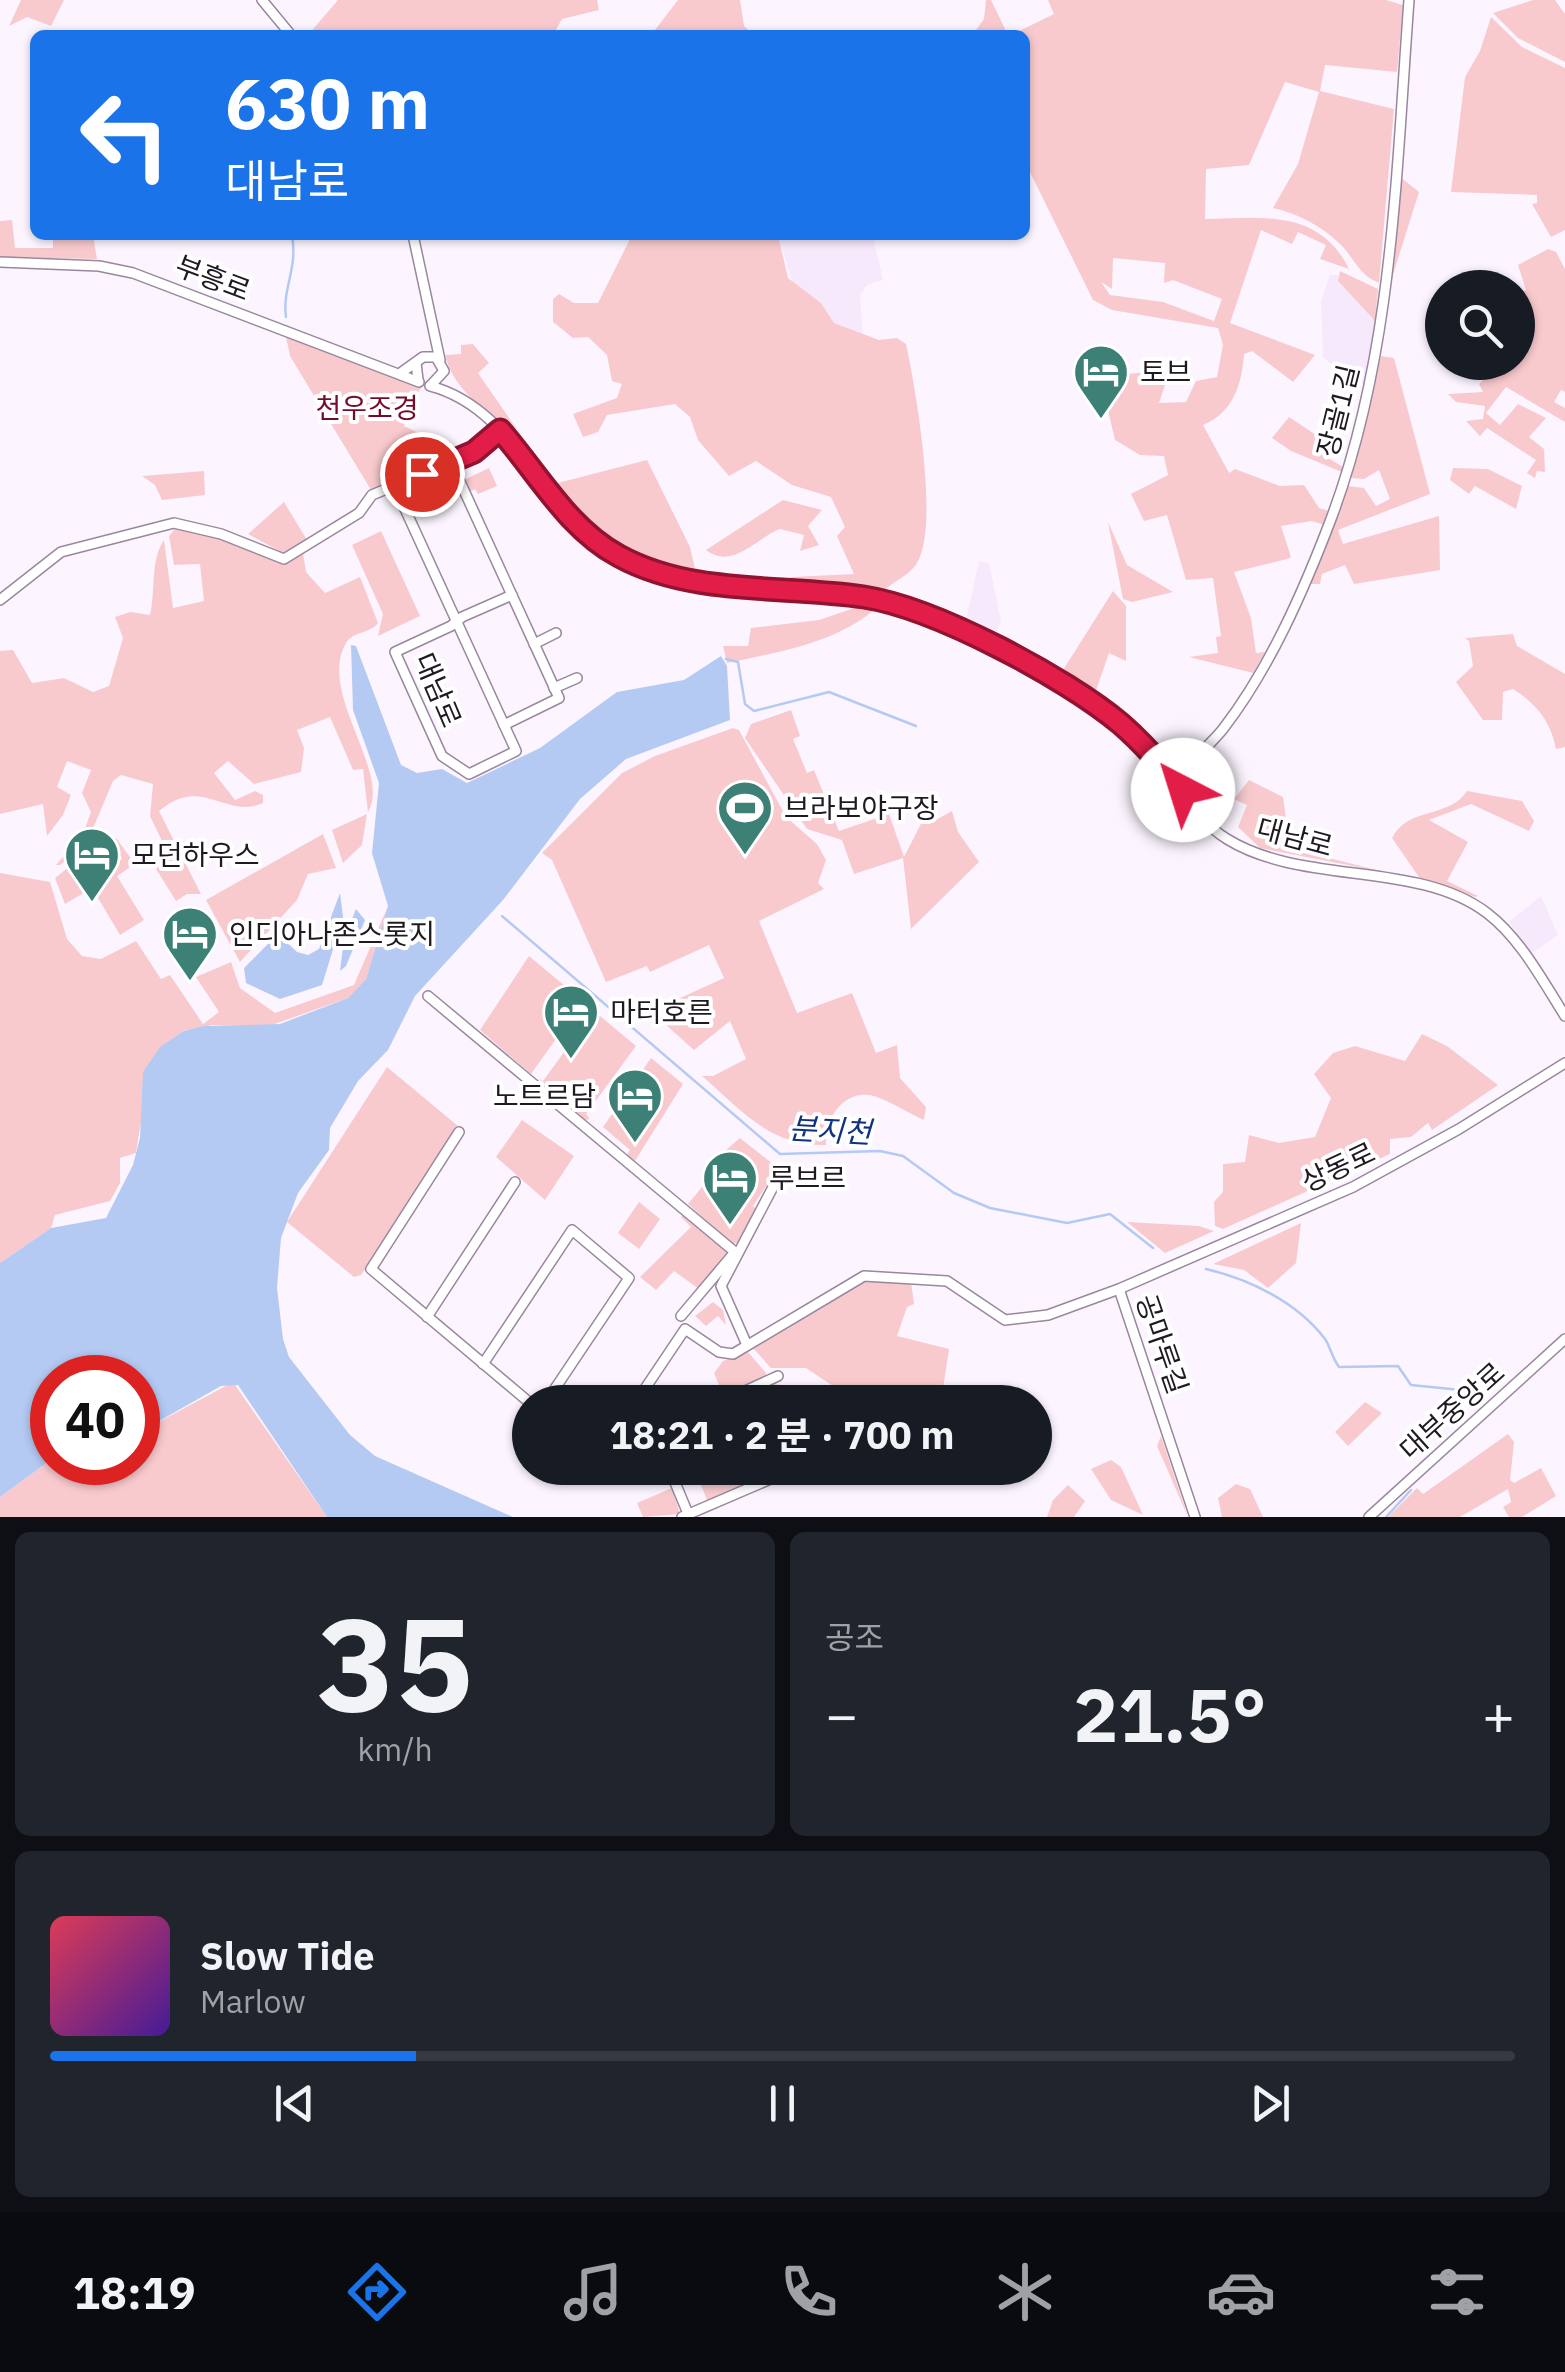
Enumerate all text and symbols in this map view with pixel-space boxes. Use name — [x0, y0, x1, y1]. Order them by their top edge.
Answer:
text: 630 m — [225, 57, 430, 148]
icon: left — [60, 70, 190, 200]
text: 대남로 — [225, 151, 349, 209]
street label: 부흥로 — [170, 246, 256, 309]
map controls — [1425, 270, 1535, 380]
button: search — [1425, 270, 1535, 380]
hotel icon: 토브 — [1071, 342, 1131, 421]
place label: 토브 — [1140, 353, 1192, 390]
street label: 장골1길 — [1308, 361, 1367, 461]
park label: 천우조경 — [315, 389, 419, 426]
pin — [380, 432, 465, 517]
icon: arrive — [395, 447, 450, 502]
street label: 대남로 — [406, 647, 471, 733]
position arrow — [1131, 738, 1235, 842]
sports icon: 브라보야구장 — [715, 778, 775, 857]
place label: 브라보야구장 — [784, 789, 939, 826]
street label: 대남로 — [1253, 809, 1337, 864]
hotel icon: 모던하우스 — [62, 825, 122, 904]
place label: 모던하우스 — [131, 836, 260, 873]
hotel icon: 인디아나존스롯지 — [160, 904, 220, 983]
place label: 인디아나존스롯지 — [229, 915, 435, 952]
hotel icon: 마터호른 — [541, 982, 601, 1061]
place label: 마터호른 — [610, 993, 713, 1030]
hotel icon: 노트르담 — [605, 1066, 665, 1145]
place label: 노트르담 — [493, 1077, 596, 1114]
water label: 분지천 — [788, 1108, 876, 1151]
street label: 상동로 — [1295, 1133, 1381, 1200]
hotel icon: 루브르 — [700, 1148, 760, 1227]
place label: 루브르 — [769, 1159, 846, 1196]
street label: 공마루길 — [1128, 1289, 1197, 1399]
street label: 대부중앙로 — [1391, 1354, 1512, 1467]
speed limit sign: 40 — [30, 1355, 160, 1485]
text: 18:21 · 2 분 · 700 m — [610, 1410, 954, 1459]
text: 35 — [317, 1578, 473, 1747]
text: 공조 — [825, 1616, 884, 1658]
text: 21.5° — [1073, 1665, 1267, 1763]
text: − — [825, 1679, 858, 1750]
text: + — [1482, 1679, 1515, 1750]
text: km/h — [357, 1728, 433, 1770]
text: Slow Tide — [200, 1931, 375, 1980]
text: Marlow — [200, 1980, 306, 2022]
icon: previous — [267, 2076, 322, 2131]
icon: pause — [755, 2076, 810, 2131]
icon: next — [1243, 2076, 1298, 2131]
icon: directions — [342, 2257, 412, 2327]
icon: music — [558, 2257, 628, 2327]
icon: phone — [774, 2257, 844, 2327]
icon: climate — [990, 2257, 1060, 2327]
icon: car — [1206, 2257, 1276, 2327]
icon: filters — [1422, 2257, 1492, 2327]
text: 18:19 — [73, 2263, 196, 2321]

